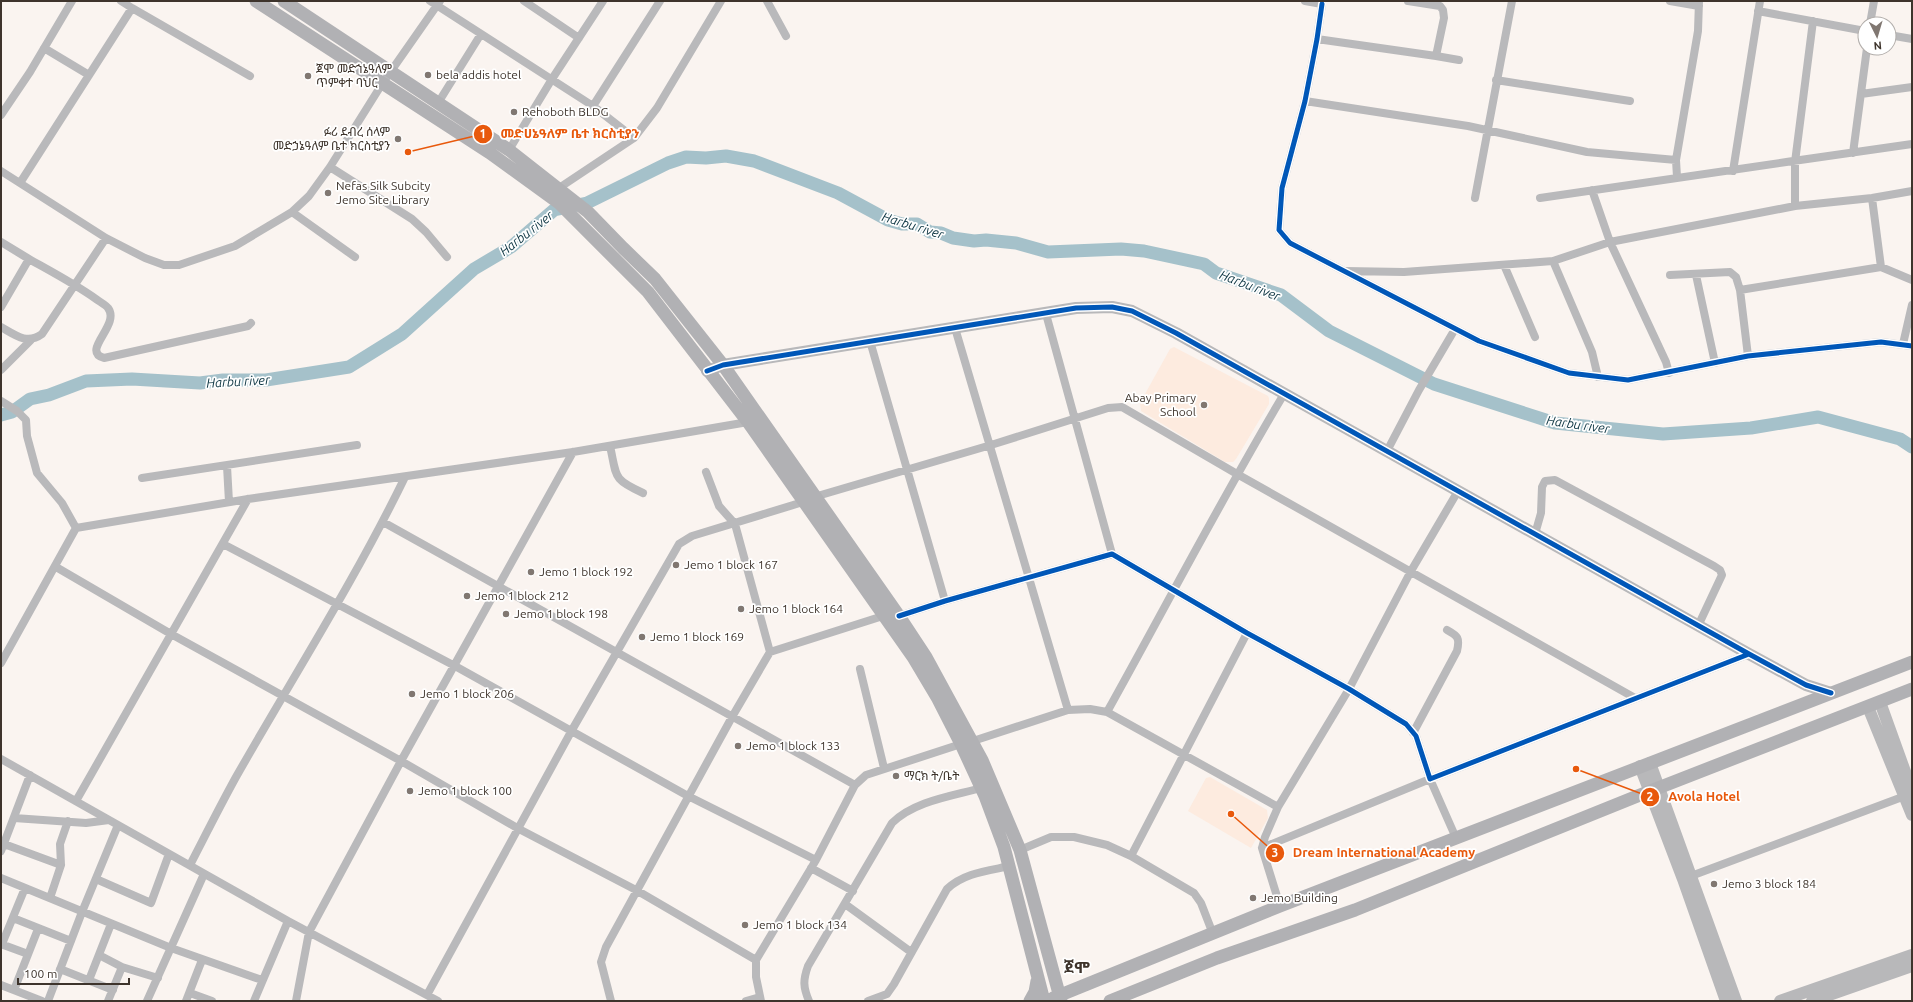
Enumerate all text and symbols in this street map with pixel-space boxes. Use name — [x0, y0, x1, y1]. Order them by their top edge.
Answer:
north arrow — [1857, 16, 1897, 56]
text: N — [1873, 40, 1882, 52]
place label: ጀሞ መድኀኔዓለም ጥምቀተ ባህር — [316, 62, 393, 89]
place label: bela addis hotel — [436, 68, 521, 81]
marker: bela addis hotel — [423, 70, 433, 80]
marker: ጀሞ መድኀኔዓለም ጥምቀተ ባህር — [303, 71, 313, 81]
place label: Rehoboth BLDG — [522, 105, 609, 118]
marker: Rehoboth BLDG — [509, 107, 519, 117]
callout: መድሀኔዓለም ቤተ ክርስቲያን — [473, 121, 648, 146]
place label: ፉሪ ደብረ ሰላም መድኃኔዓለም ቤተ ክርስቲያን — [273, 125, 391, 152]
text: መድሀኔዓለም ቤተ ክርስቲያን — [501, 126, 640, 140]
text: 1 — [480, 127, 486, 140]
marker: ፉሪ ደብረ ሰላም መድኃኔዓለም ቤተ ክርስቲያን — [393, 134, 403, 144]
place label: Nefas Silk Subcity Jemo Site Library — [336, 179, 430, 206]
marker: Nefas Silk Subcity Jemo Site Library — [323, 188, 333, 198]
water label: Harbu river — [497, 207, 556, 258]
water label: Harbu river — [880, 209, 947, 241]
water label: Harbu river — [1218, 267, 1283, 303]
water label: Harbu river — [206, 372, 271, 390]
place label: Abay Primary School — [1125, 391, 1196, 418]
marker: Abay Primary School — [1199, 400, 1209, 410]
water label: Harbu river — [1545, 413, 1612, 436]
place label: Jemo 1 block 167 — [684, 558, 778, 571]
marker: Jemo 1 block 167 — [671, 560, 681, 570]
place label: Jemo 1 block 192 — [539, 565, 633, 578]
marker: Jemo 1 block 192 — [526, 567, 536, 577]
place label: Jemo 1 block 212 — [475, 589, 569, 602]
marker: Jemo 1 block 212 — [462, 591, 472, 601]
place label: Jemo 1 block 164 — [749, 602, 843, 615]
marker: Jemo 1 block 164 — [736, 604, 746, 614]
place label: Jemo 1 block 198 — [514, 607, 608, 620]
marker: Jemo 1 block 198 — [501, 609, 511, 619]
place label: Jemo 1 block 169 — [650, 630, 744, 643]
marker: Jemo 1 block 169 — [637, 632, 647, 642]
place label: Jemo 1 block 206 — [420, 687, 514, 700]
marker: Jemo 1 block 206 — [407, 689, 417, 699]
place label: Jemo 1 block 133 — [746, 739, 840, 752]
marker: Jemo 1 block 133 — [733, 741, 743, 751]
place label: ማርክ ት/ቤት — [904, 769, 960, 782]
marker: ማርክ ት/ቤት — [891, 771, 901, 781]
place label: Jemo 1 block 100 — [418, 784, 512, 797]
callout: Avola Hotel — [1640, 784, 1748, 809]
marker: Jemo 1 block 100 — [405, 786, 415, 796]
text: Avola Hotel — [1668, 789, 1740, 803]
text: 2 — [1647, 790, 1654, 803]
callout: Dream International Academy — [1265, 840, 1483, 865]
text: Dream International Academy — [1293, 845, 1475, 859]
text: 3 — [1272, 846, 1278, 859]
place label: Jemo 3 block 184 — [1722, 877, 1816, 890]
marker: Jemo 3 block 184 — [1709, 879, 1719, 889]
place label: Jemo Building — [1261, 891, 1338, 904]
marker: Jemo Building — [1248, 893, 1258, 903]
place label: Jemo 1 block 134 — [753, 918, 847, 931]
marker: Jemo 1 block 134 — [740, 920, 750, 930]
district label: ጀሞ — [1064, 958, 1090, 976]
scale bar — [18, 960, 129, 986]
text: 100 m — [24, 967, 57, 980]

